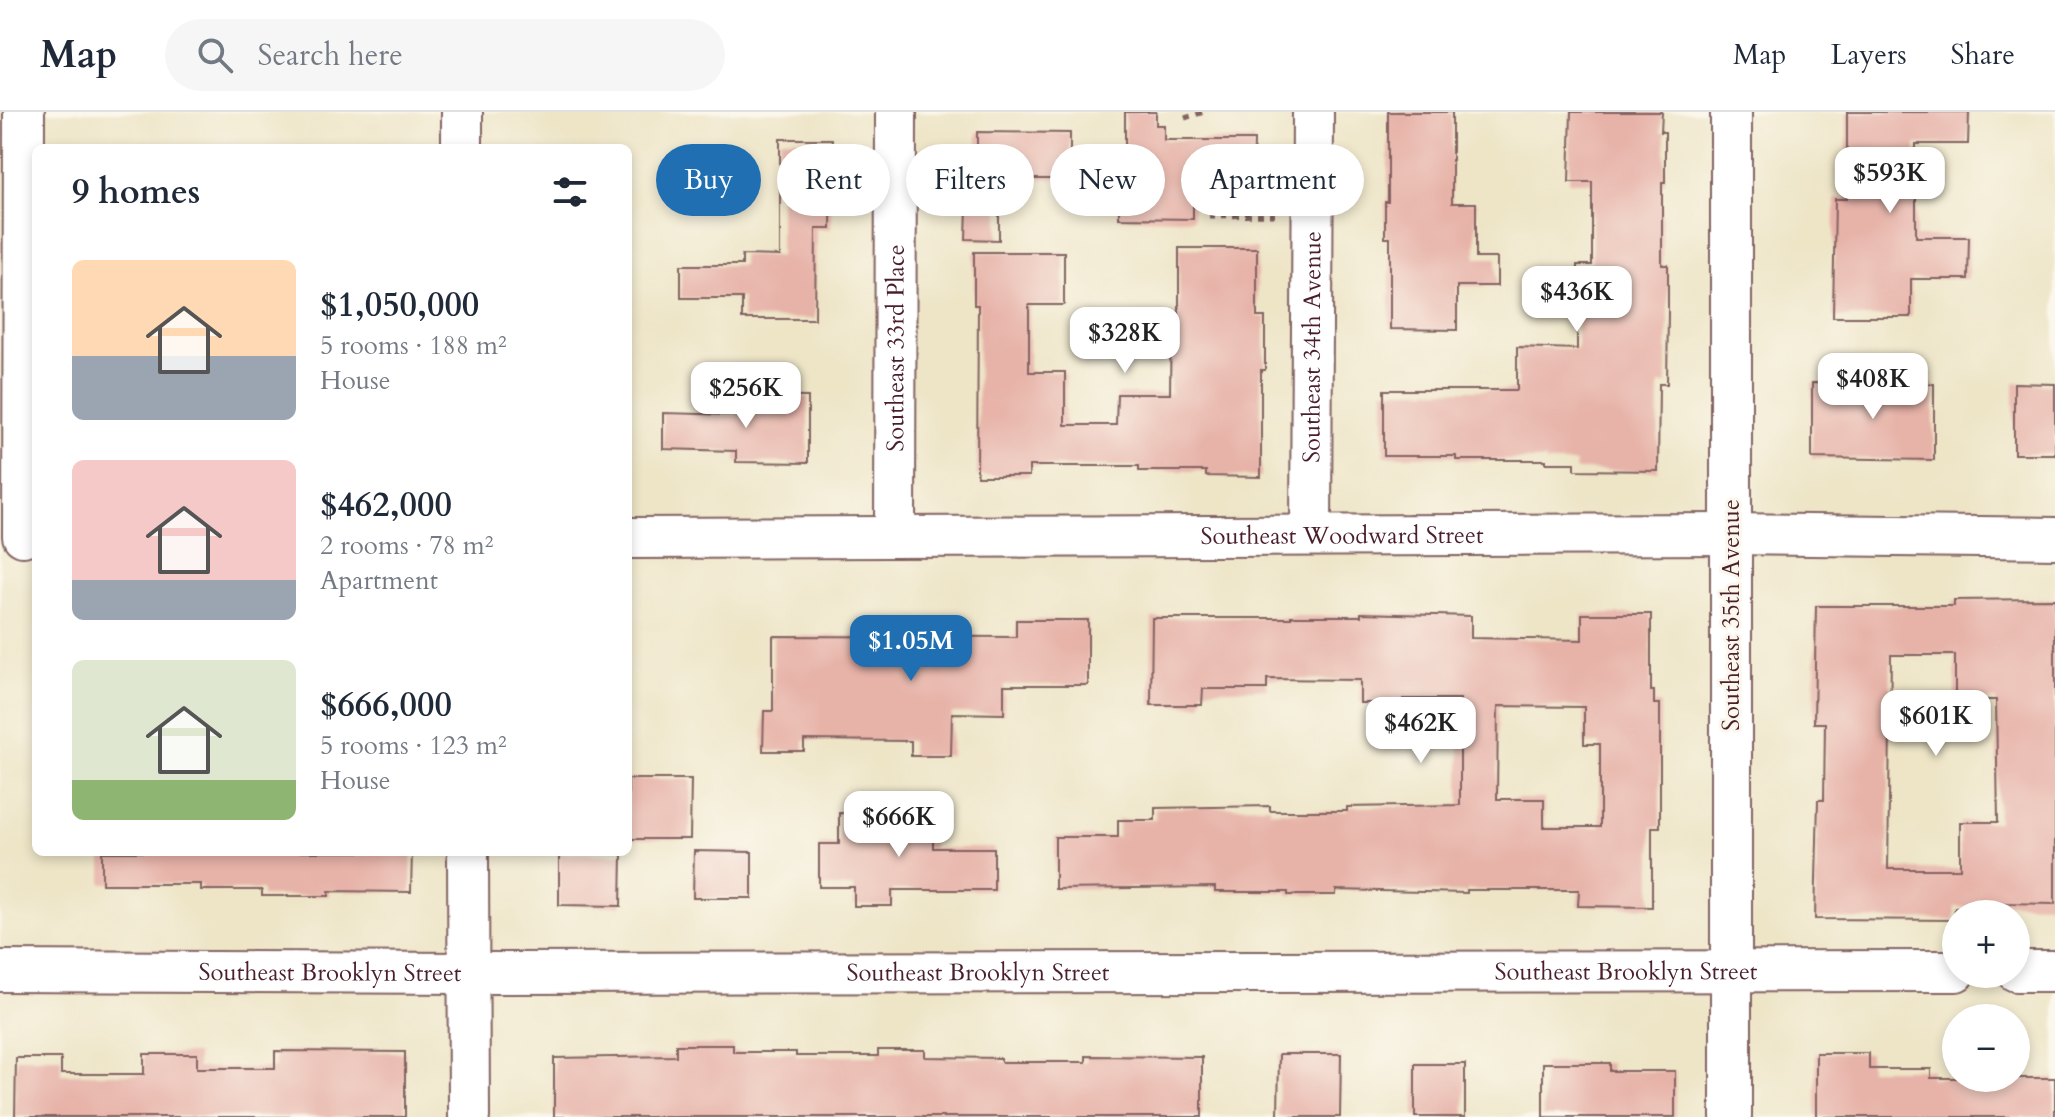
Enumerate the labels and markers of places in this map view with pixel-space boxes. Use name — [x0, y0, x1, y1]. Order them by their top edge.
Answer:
pin: $593K — [1834, 147, 1946, 215]
pin: $436K — [1521, 266, 1633, 334]
pin: $328K — [1069, 307, 1181, 375]
pin: $408K — [1817, 353, 1929, 421]
pin: $256K — [690, 362, 802, 430]
pin: $1.05M — [846, 615, 976, 683]
pin: $601K — [1880, 690, 1992, 758]
pin: $462K — [1365, 697, 1477, 765]
pin: $666K — [843, 791, 955, 859]

